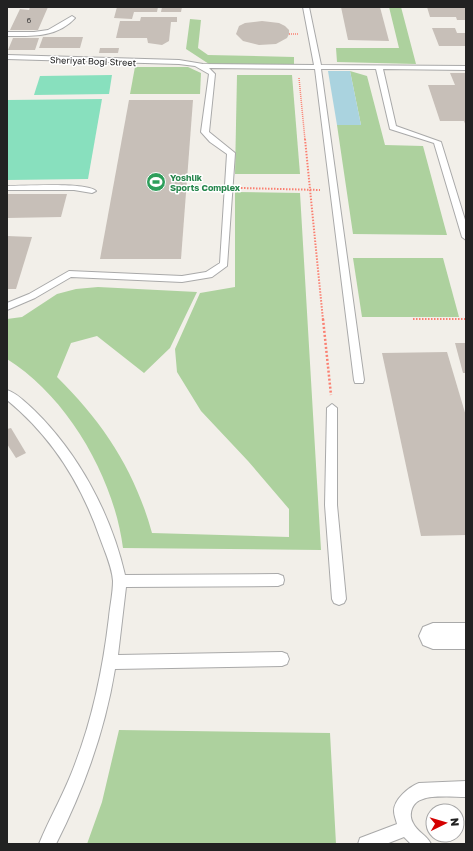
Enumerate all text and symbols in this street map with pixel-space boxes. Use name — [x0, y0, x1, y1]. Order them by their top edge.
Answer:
house number: 6 — [27, 15, 32, 25]
street label: Sheriyat Bogi Street — [50, 54, 137, 68]
sports icon: Yoshlik Sports Complex — [145, 171, 167, 193]
place label: Yoshlik Sports Complex — [170, 172, 241, 193]
north arrow — [425, 803, 465, 843]
text: N — [449, 817, 462, 827]

